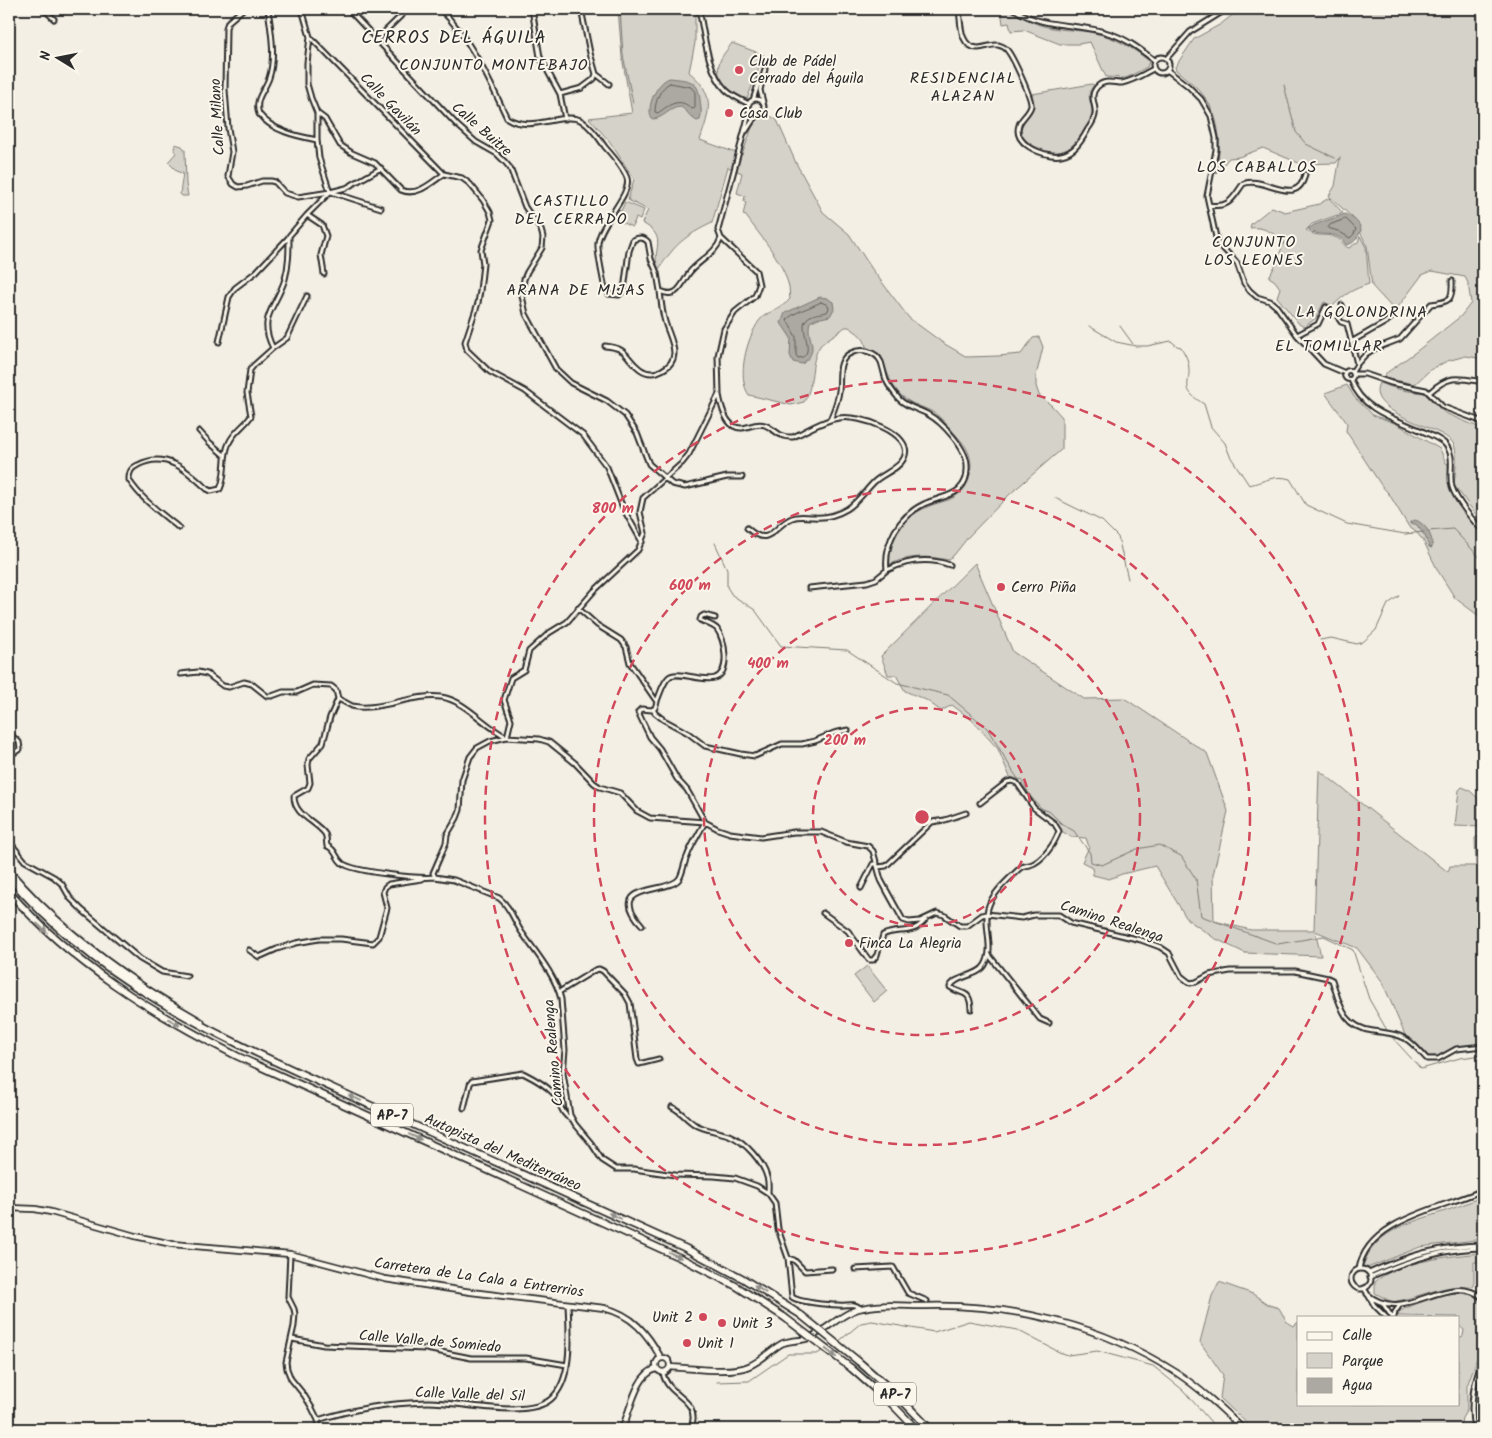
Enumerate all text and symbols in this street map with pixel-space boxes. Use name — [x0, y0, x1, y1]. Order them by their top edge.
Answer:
district label: CERROS DEL ÁGUILA — [361, 24, 547, 53]
north arrow — [32, 32, 82, 82]
text: N — [35, 49, 58, 62]
place label: Club de Pádel Cerrado del Águila — [749, 50, 864, 91]
district label: CONJUNTO MONTEBAJO — [399, 53, 589, 78]
marker: Club de Pádel Cerrado del Águila — [733, 64, 745, 76]
district label: RESIDENCIAL ALAZAN — [910, 66, 1016, 109]
street label: Calle Gavilán — [354, 67, 427, 142]
street label: Calle Milano — [204, 78, 232, 156]
street label: Calle Buitre — [446, 96, 517, 163]
place label: Casa Club — [739, 102, 802, 126]
marker: Casa Club — [723, 107, 735, 119]
district label: LOS CABALLOS — [1197, 155, 1317, 180]
district label: CASTILLO DEL CERRADO — [514, 189, 628, 232]
district label: CONJUNTO LOS LEONES — [1204, 230, 1304, 273]
district label: ARANA DE MIJAS — [506, 278, 646, 303]
district label: LA GOLONDRINA — [1296, 300, 1428, 325]
district label: EL TOMILLAR — [1275, 334, 1383, 359]
text: 800 m — [592, 497, 634, 521]
text: 600 m — [669, 574, 711, 598]
place label: Cerro Piña — [1011, 576, 1076, 600]
marker: Cerro Piña — [995, 581, 1007, 593]
text: 400 m — [747, 652, 789, 676]
text: 200 m — [824, 729, 866, 753]
centre of rings — [913, 808, 931, 826]
street label: Camino Realenga — [1057, 894, 1167, 950]
one-way arrow — [36, 922, 48, 934]
place label: Finca La Alegria — [859, 932, 962, 956]
marker: Finca La Alegria — [843, 937, 855, 949]
street label: Camino Realenga — [537, 998, 571, 1107]
one-way arrow — [167, 1018, 181, 1026]
one-way arrow — [348, 1094, 362, 1102]
road number: AP-7 — [371, 1104, 413, 1126]
street label: Autopista del Mediterráneo — [420, 1107, 585, 1198]
one-way arrow — [408, 1134, 422, 1142]
one-way arrow — [608, 1212, 622, 1220]
street label: Carretera de La Cala a Entrerrios — [372, 1251, 586, 1305]
one-way arrow — [668, 1251, 682, 1259]
one-way arrow — [753, 1284, 766, 1294]
place label: Unit 2 — [652, 1306, 693, 1330]
marker: Unit 2 — [697, 1311, 709, 1323]
place label: Unit 3 — [732, 1312, 773, 1336]
legend — [1297, 1316, 1460, 1406]
marker: Unit 3 — [716, 1317, 728, 1329]
street label: Calle Valle de Somiedo — [358, 1324, 502, 1360]
text: Calle — [1342, 1324, 1372, 1348]
place label: Unit 1 — [697, 1332, 734, 1356]
marker: Unit 1 — [681, 1337, 693, 1349]
one-way arrow — [824, 1347, 837, 1358]
text: Parque — [1342, 1350, 1383, 1374]
text: Agua — [1342, 1374, 1373, 1398]
street label: Calle Valle del Sil — [414, 1381, 526, 1409]
road number: AP-7 — [874, 1382, 916, 1406]

